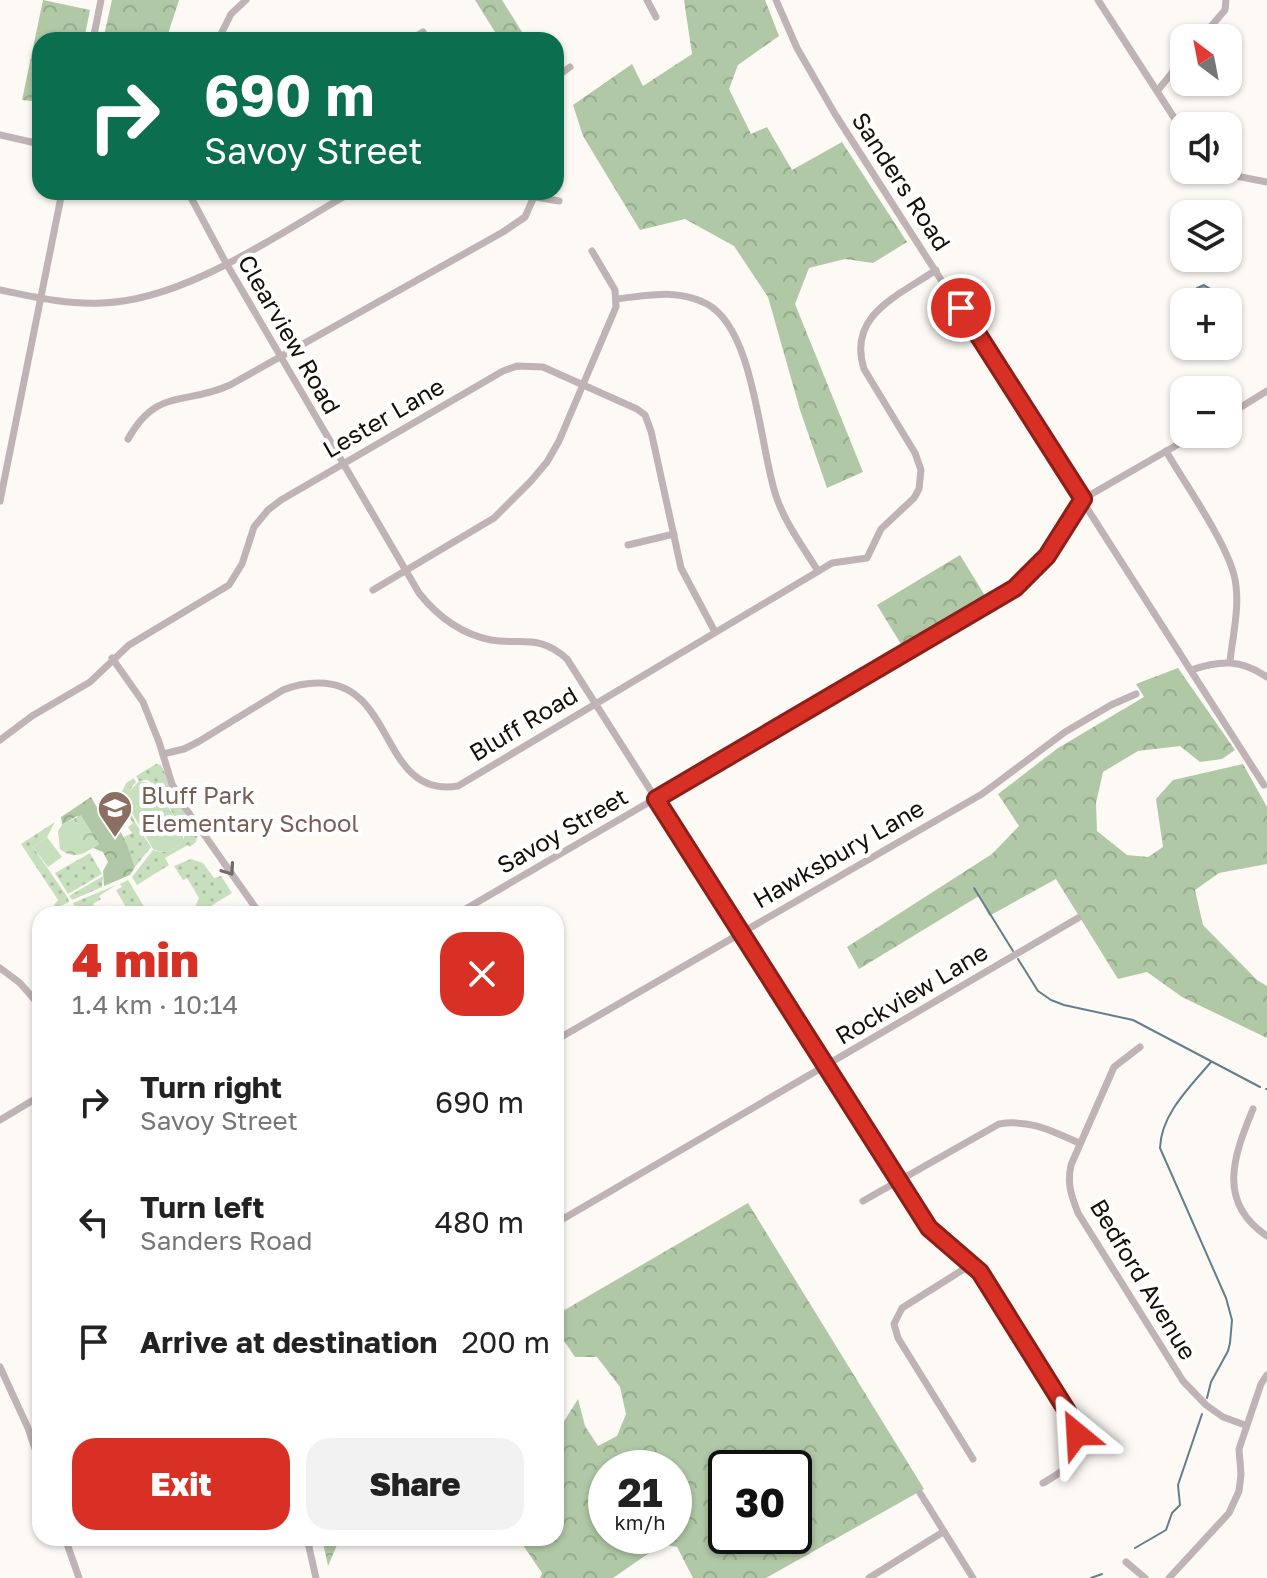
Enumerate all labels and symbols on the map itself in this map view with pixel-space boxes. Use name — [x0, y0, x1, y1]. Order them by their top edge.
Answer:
north arrow — [1170, 24, 1242, 96]
street label: Sanders Road — [846, 106, 958, 256]
street label: Clearview Road — [233, 249, 347, 419]
pin — [927, 274, 995, 342]
street label: Lester Lane — [317, 371, 449, 463]
street label: Bluff Road — [464, 679, 582, 767]
place label: Bluff Park Elementary School — [141, 780, 359, 837]
street label: Savoy Street — [492, 781, 632, 879]
school or university icon: Bluff Park Elementary School — [96, 789, 134, 839]
street label: Hawksbury Lane — [748, 792, 928, 914]
one-way arrow — [219, 861, 234, 875]
street label: Rockview Lane — [830, 936, 992, 1050]
street label: Bedford Avenue — [1085, 1193, 1203, 1365]
position arrow — [1035, 1392, 1119, 1476]
speed limit sign: 30 — [708, 1450, 812, 1554]

